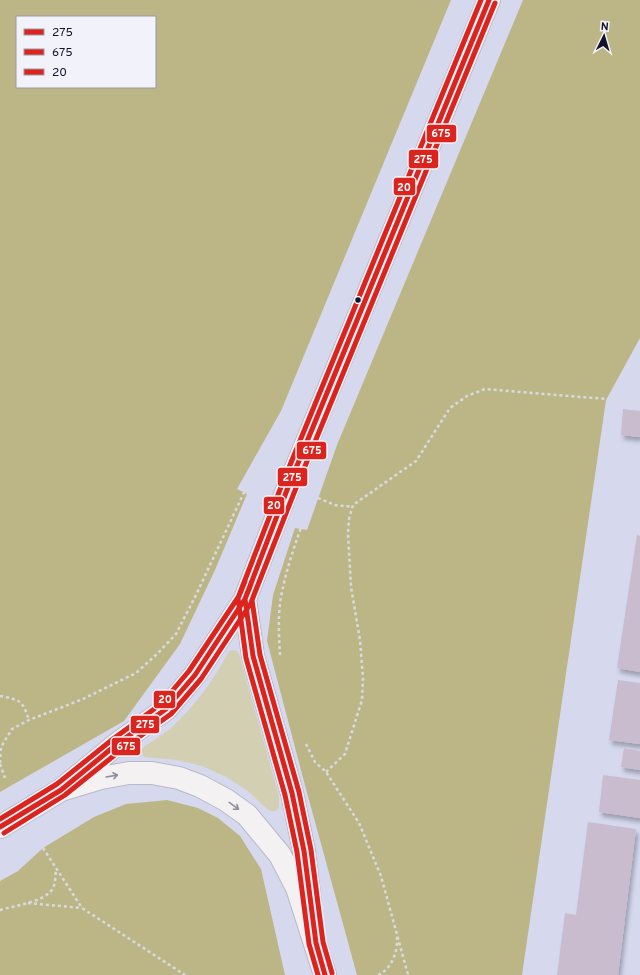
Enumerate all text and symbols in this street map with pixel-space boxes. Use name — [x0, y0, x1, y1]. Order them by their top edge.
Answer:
legend — [16, 16, 156, 88]
north arrow — [584, 16, 624, 56]
text: N — [600, 20, 609, 34]
text: 275 — [52, 25, 73, 41]
text: 675 — [52, 45, 73, 61]
text: 20 — [52, 65, 67, 81]
line badge: 675 — [426, 124, 457, 143]
text: 675 — [431, 127, 451, 141]
line badge: 275 — [408, 149, 439, 169]
text: 275 — [413, 153, 433, 167]
line badge: 20 — [393, 177, 416, 196]
text: 20 — [397, 181, 411, 195]
unlabelled marker — [353, 295, 363, 305]
line badge: 675 — [296, 441, 327, 460]
text: 675 — [302, 444, 322, 458]
line badge: 275 — [277, 467, 308, 487]
text: 275 — [282, 471, 302, 485]
line badge: 20 — [263, 496, 285, 515]
text: 20 — [267, 499, 281, 513]
line badge: 20 — [153, 690, 176, 709]
text: 20 — [158, 693, 172, 707]
line badge: 275 — [130, 715, 160, 734]
text: 275 — [135, 718, 155, 732]
line badge: 675 — [111, 737, 141, 756]
text: 675 — [116, 740, 136, 754]
one-way arrow — [105, 772, 118, 780]
one-way arrow — [229, 802, 240, 810]

